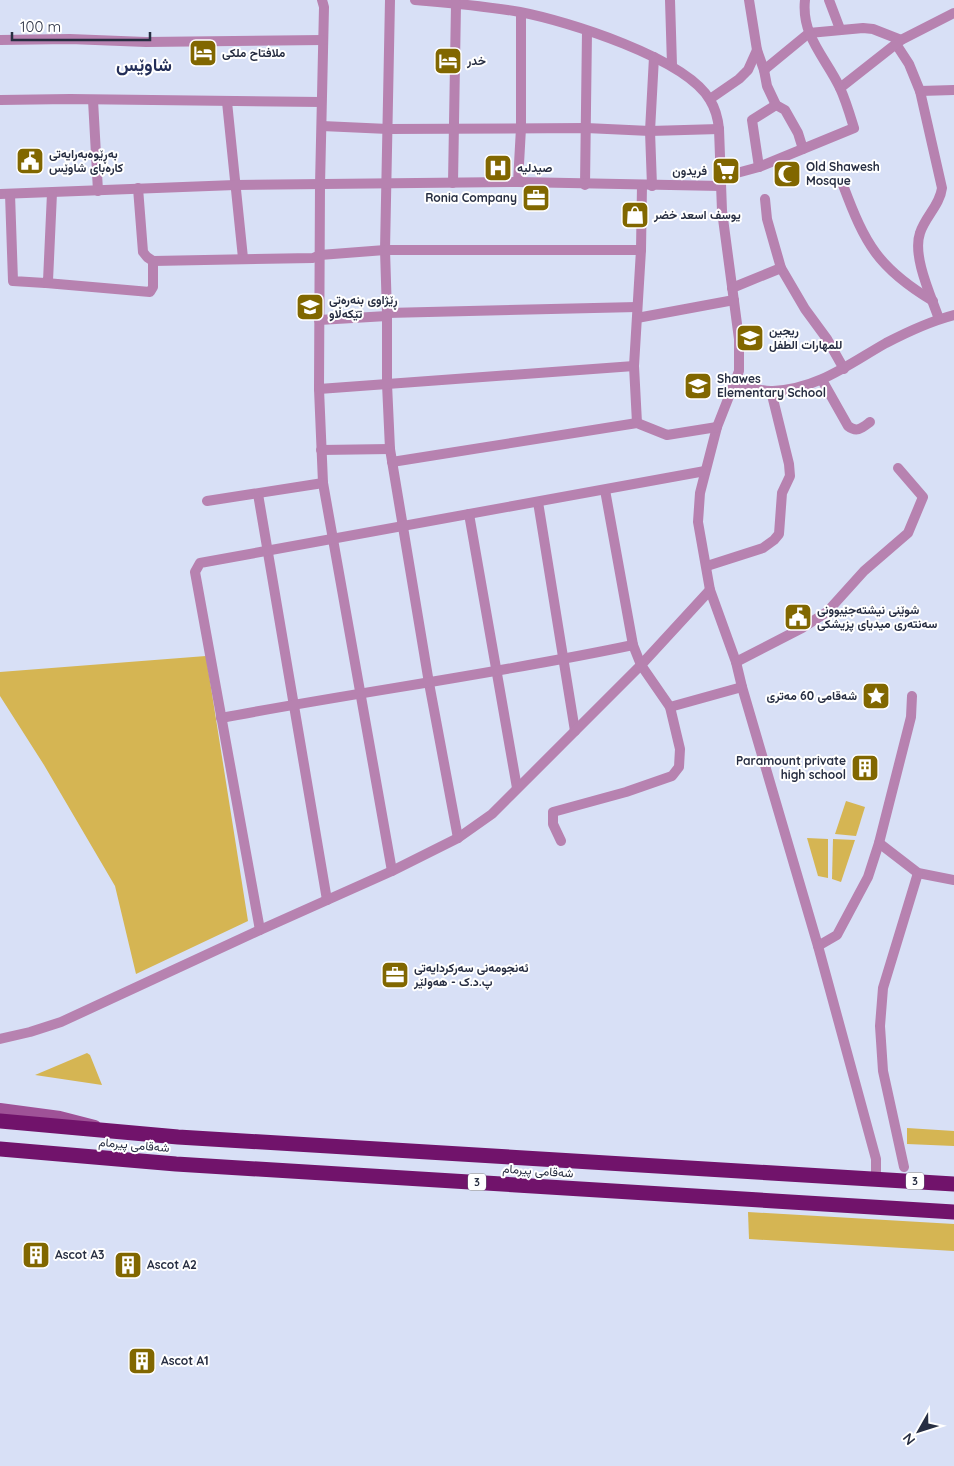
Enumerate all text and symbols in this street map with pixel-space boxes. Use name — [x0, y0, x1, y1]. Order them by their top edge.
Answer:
scale bar — [12, 10, 150, 42]
text: 100 m — [20, 17, 61, 36]
hotel icon: ملافتاح ملکی — [188, 38, 218, 68]
place label: ملافتاح ملکی — [222, 45, 286, 61]
hotel icon: خدر — [433, 46, 463, 76]
district label: شاوێس — [116, 53, 172, 76]
place label: خدر — [466, 53, 486, 69]
public building icon: بەڕێوەبەرایەتی کارەبای شاوێس — [15, 146, 45, 176]
place label: بەڕێوەبەرایەتی کارەبای شاوێس — [49, 146, 124, 176]
hospital icon: صیدلیە — [483, 153, 513, 183]
supermarket icon: فريدون — [711, 156, 741, 186]
mosque icon: Old Shawesh Mosque — [772, 159, 802, 189]
place label: Old Shawesh Mosque — [806, 159, 880, 188]
place label: صیدلیە — [517, 160, 552, 175]
place label: فريدون — [672, 163, 707, 179]
office icon: Ronia Company — [521, 183, 551, 213]
place label: Ronia Company — [425, 190, 517, 205]
shop icon: يوسف اسعد خضر — [620, 200, 650, 230]
place label: يوسف اسعد خضر — [653, 207, 741, 223]
school or university icon: ڕێژاوی بنەرەتی تێکەڵاو — [295, 292, 325, 322]
place label: ڕێژاوی بنەرەتی تێکەڵاو — [329, 292, 398, 322]
school or university icon: ريجين للمهارات الطفل — [735, 323, 765, 353]
place label: ريجين للمهارات الطفل — [769, 323, 842, 353]
school or university icon: Shawes Elementary School — [683, 371, 713, 401]
place label: Shawes Elementary School — [717, 371, 826, 400]
public building icon: شوێنی نیشتەجێبوونی سەنتەری میدیای پزیشکی — [783, 602, 813, 632]
place label: شوێنی نیشتەجێبوونی سەنتەری میدیای پزیشکی — [817, 602, 938, 632]
place icon: شەقامی 60 مەتری — [861, 681, 891, 711]
place label: شەقامی 60 مەتری — [767, 688, 857, 704]
place label: Paramount private high school — [736, 753, 846, 782]
building icon: Paramount private high school — [850, 753, 880, 783]
office icon: ئەنجومەنی سەرکردایەتی پ.د.ک - هەولێر — [380, 960, 410, 990]
place label: ئەنجومەنی سەرکردایەتی پ.د.ک - هەولێر — [413, 960, 529, 990]
street label: شەقامی پیرمام — [98, 1134, 170, 1156]
street label: شەقامی پیرمام — [502, 1161, 574, 1181]
road number: 3 — [906, 1172, 924, 1190]
road number: 3 — [468, 1174, 486, 1190]
building icon: Ascot A3 — [21, 1240, 51, 1270]
place label: Ascot A3 — [55, 1247, 105, 1262]
building icon: Ascot A2 — [113, 1250, 143, 1280]
place label: Ascot A2 — [147, 1257, 197, 1272]
building icon: Ascot A1 — [127, 1346, 157, 1376]
place label: Ascot A1 — [161, 1353, 209, 1368]
north arrow — [894, 1406, 944, 1456]
text: N — [899, 1430, 919, 1449]

